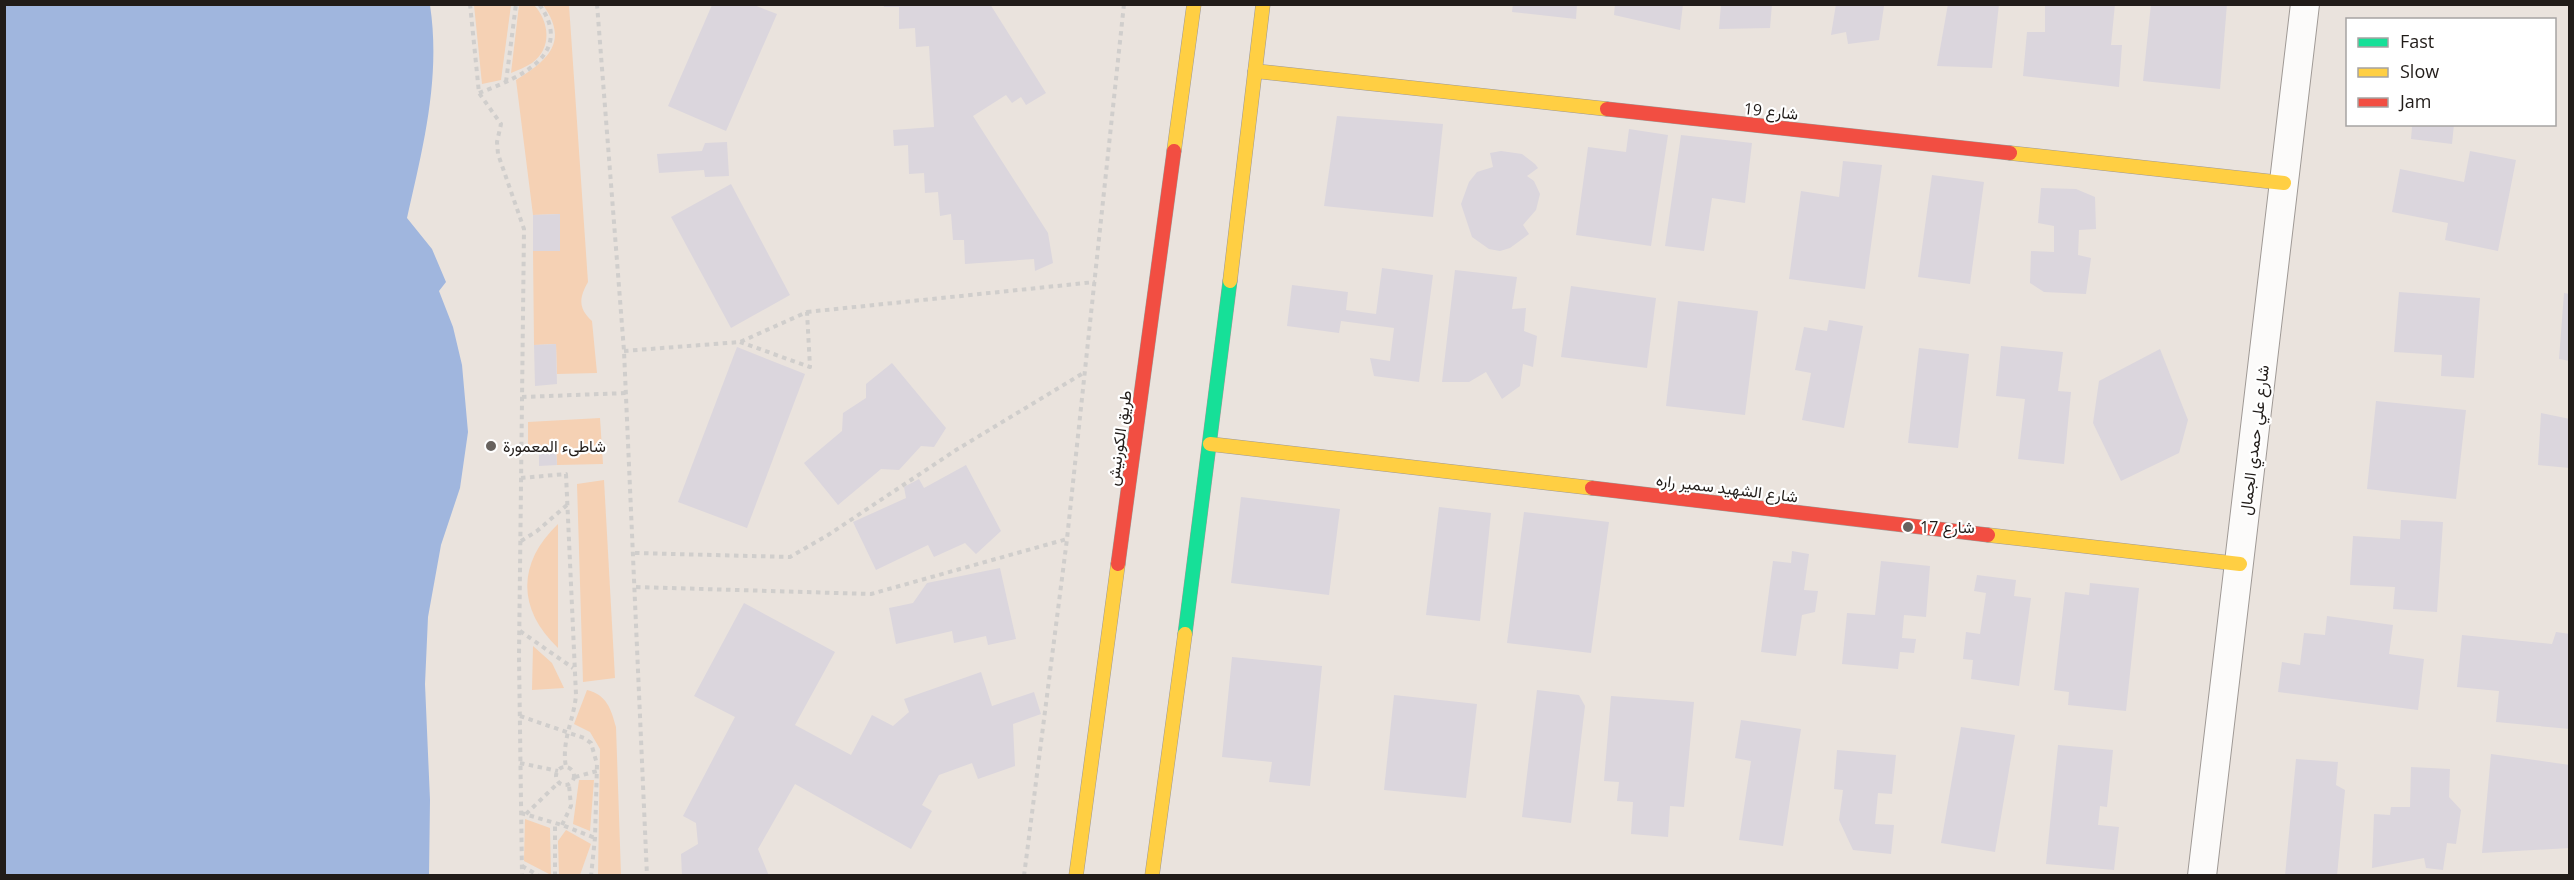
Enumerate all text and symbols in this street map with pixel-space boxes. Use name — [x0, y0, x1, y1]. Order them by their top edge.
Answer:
legend — [2346, 18, 2556, 126]
text: Fast — [2400, 29, 2434, 53]
text: Slow — [2400, 59, 2439, 83]
text: Jam — [2398, 89, 2432, 113]
street label: شارع 19 — [1743, 97, 1799, 126]
street label: شارع علي حمدي الجمال — [2234, 364, 2277, 517]
street label: طريق الكورنيش — [1101, 389, 1137, 487]
place label: شاطىء المعمورة — [503, 435, 606, 457]
marker: شاطىء المعمورة — [484, 439, 498, 453]
street label: شارع الشهيد سمير راره — [1655, 468, 1799, 509]
place label: شارع 17 — [1920, 516, 1975, 539]
marker: شارع 17 — [1901, 520, 1915, 534]

